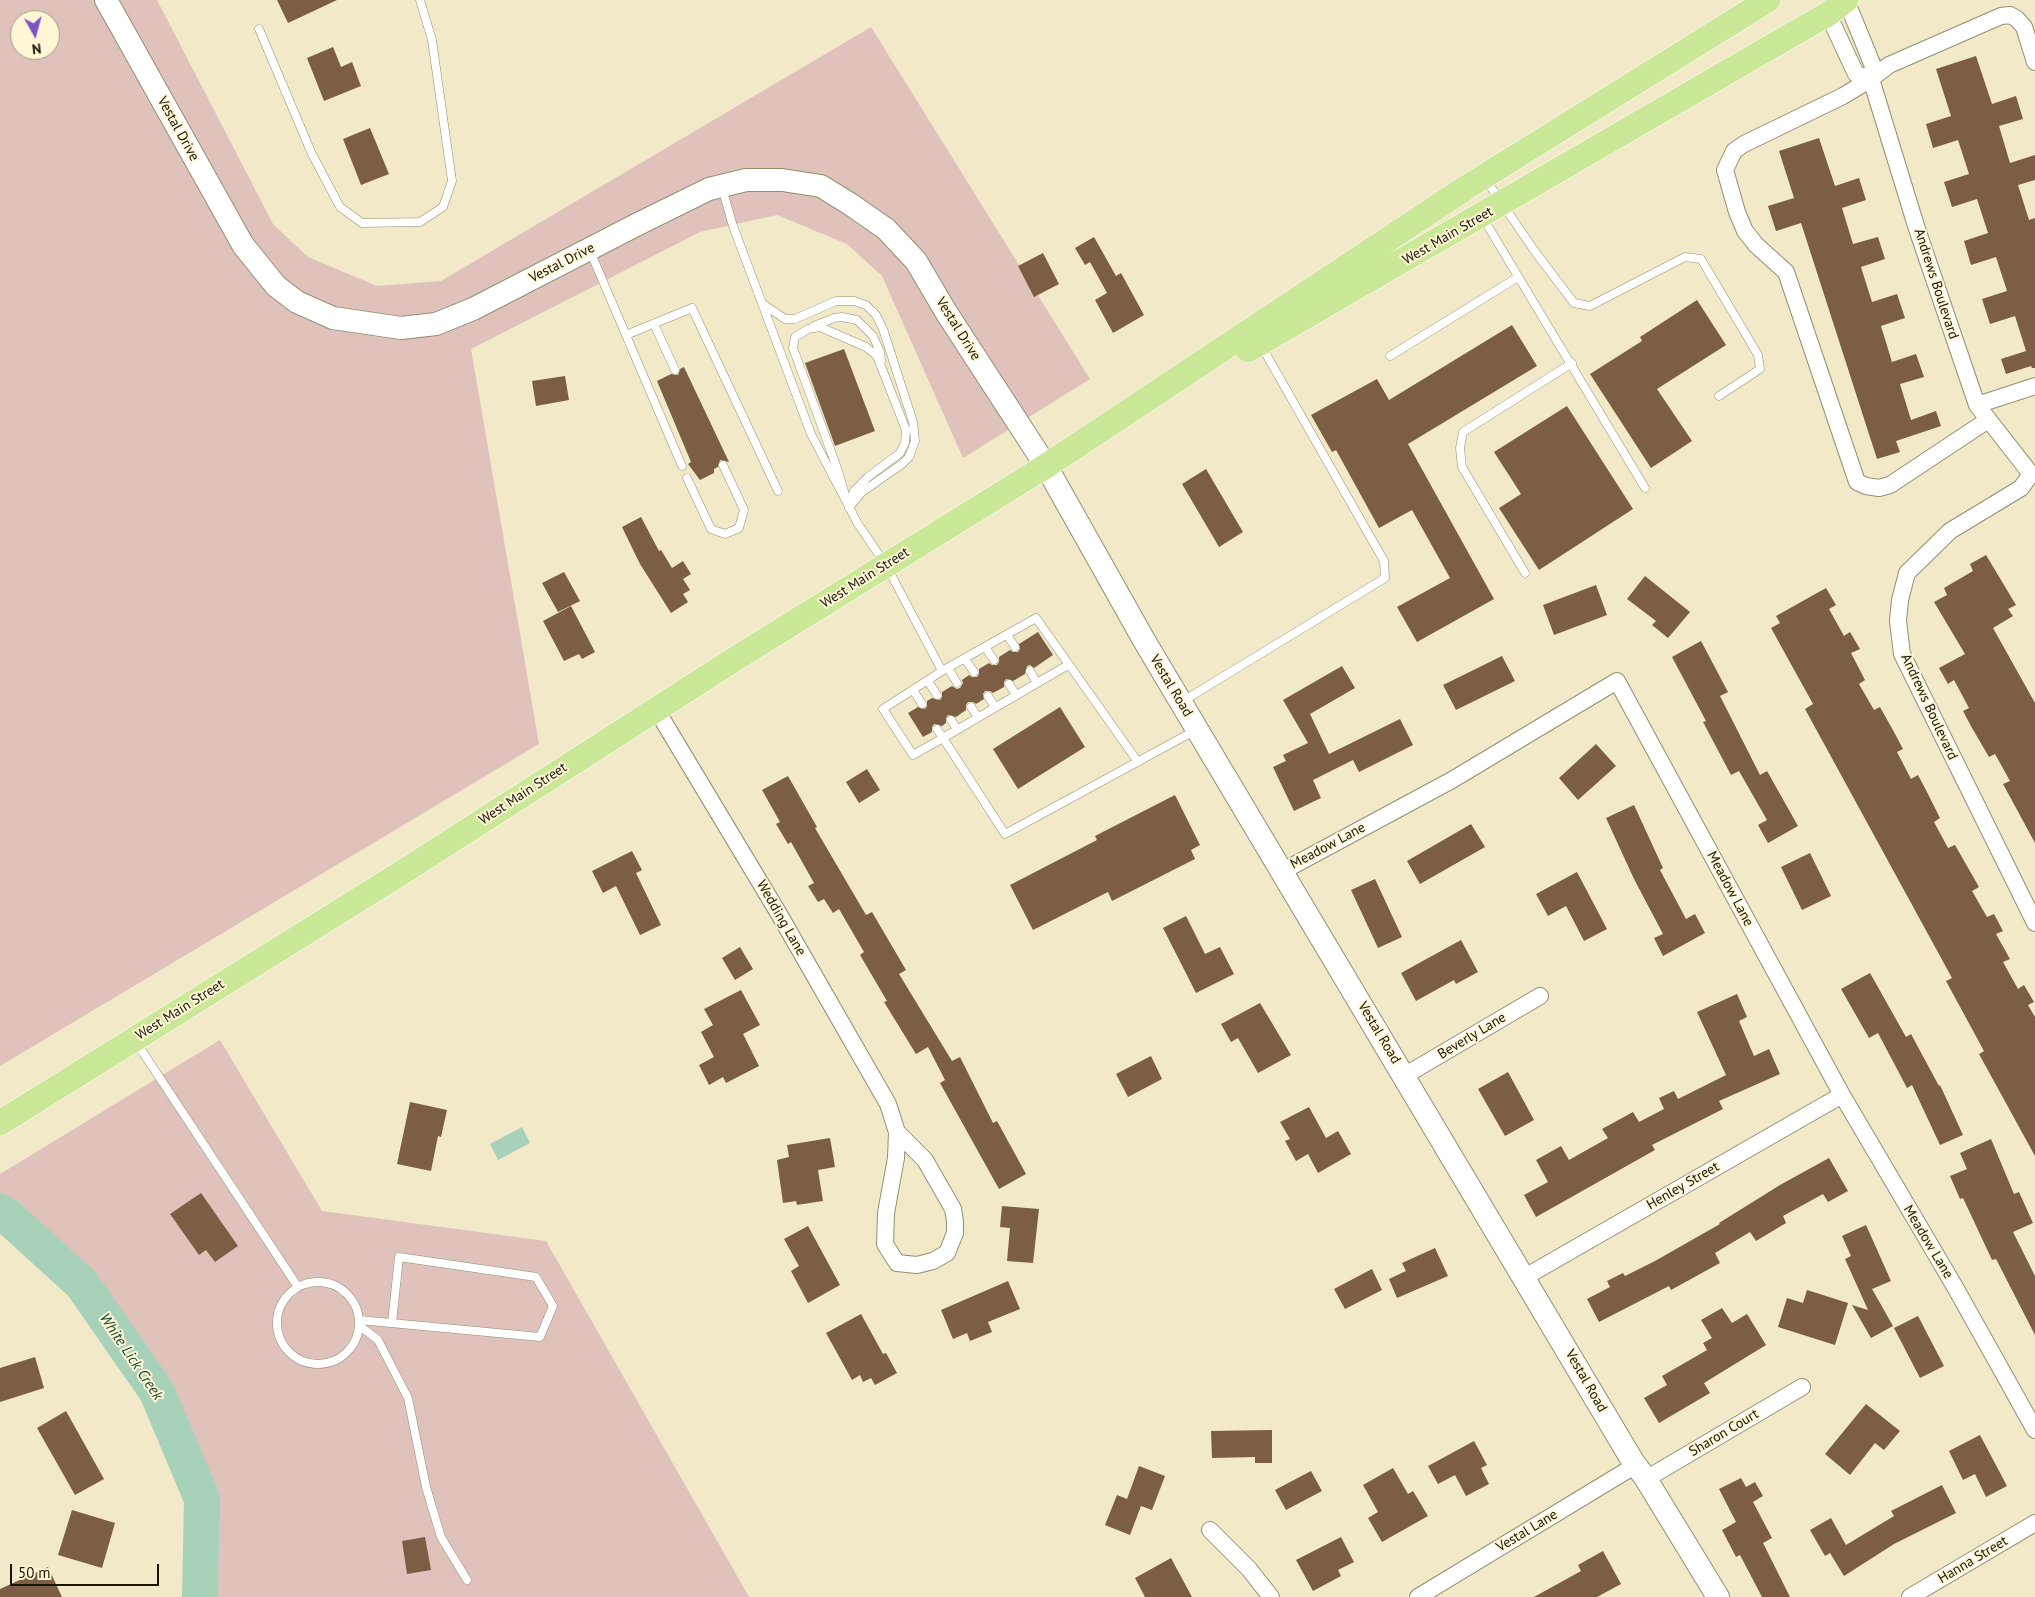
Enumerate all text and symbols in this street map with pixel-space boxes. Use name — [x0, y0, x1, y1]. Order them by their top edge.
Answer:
north arrow — [10, 10, 60, 60]
text: N — [31, 39, 42, 58]
street label: Vestal Drive — [153, 94, 203, 164]
street label: West Main Street — [1400, 203, 1496, 269]
street label: Andrews Boulevard — [1910, 227, 1962, 341]
street label: Vestal Drive — [527, 239, 597, 287]
street label: Vestal Drive — [932, 294, 984, 364]
street label: West Main Street — [818, 544, 912, 612]
street label: Andrews Boulevard — [1897, 651, 1961, 763]
street label: Vestal Road — [1146, 652, 1196, 720]
street label: West Main Street — [476, 759, 570, 829]
street label: Meadow Lane — [1288, 819, 1368, 873]
street label: Meadow Lane — [1703, 849, 1757, 929]
street label: Wedding Lane — [753, 877, 809, 959]
street label: West Main Street — [133, 976, 227, 1044]
street label: Vestal Road — [1354, 999, 1404, 1067]
street label: Beverly Lane — [1435, 1009, 1509, 1063]
street label: Henley Street — [1644, 1158, 1722, 1214]
street label: Meadow Lane — [1899, 1202, 1957, 1282]
water label: White Lick Creek — [95, 1310, 167, 1404]
street label: Vestal Road — [1561, 1347, 1611, 1415]
street label: Sharon Court — [1686, 1406, 1762, 1460]
street label: Vestal Lane — [1493, 1506, 1561, 1556]
street label: Hanna Street — [1935, 1533, 2011, 1587]
scale bar — [12, 1554, 161, 1586]
text: 50 m — [18, 1563, 51, 1582]

